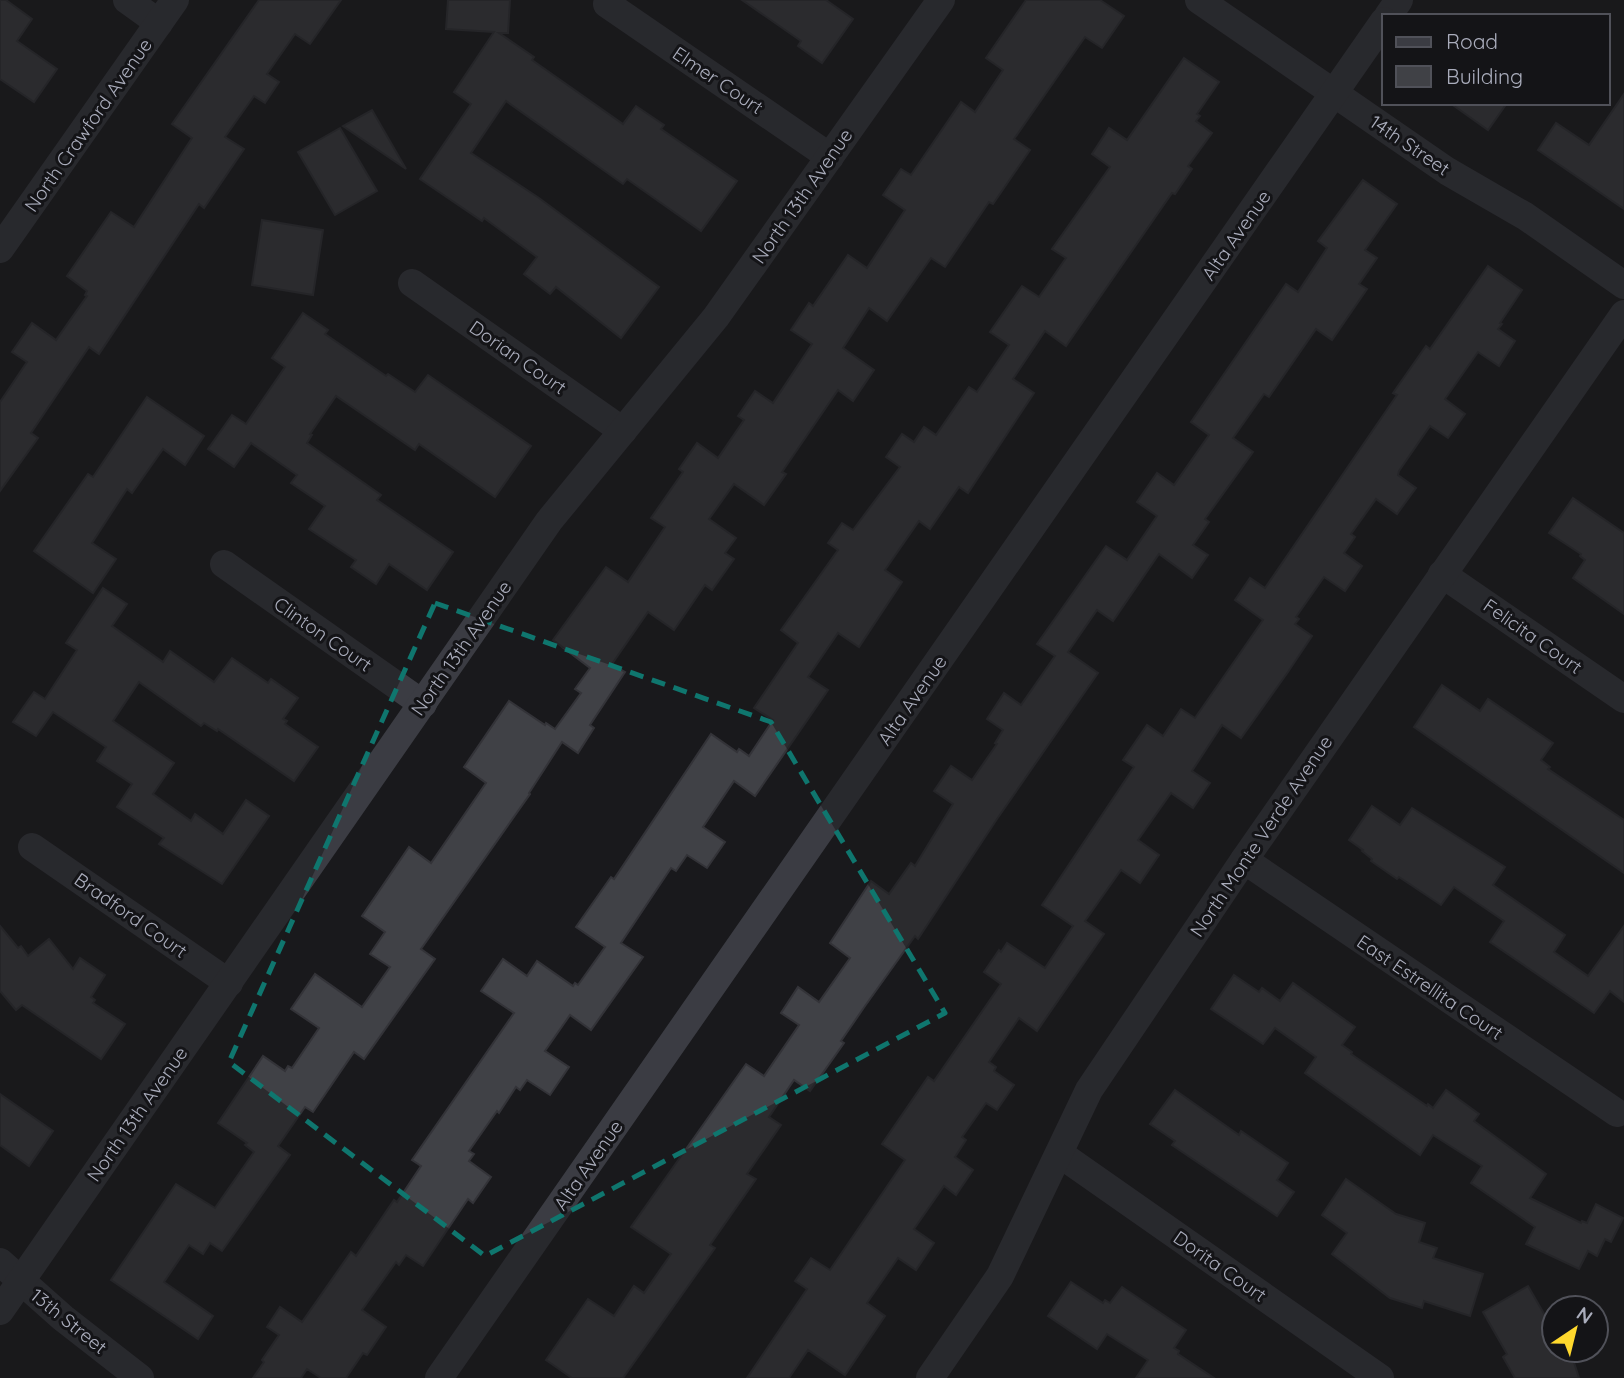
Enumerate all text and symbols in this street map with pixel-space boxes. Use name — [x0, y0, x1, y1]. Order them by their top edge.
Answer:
legend — [1382, 14, 1610, 105]
text: Road — [1446, 28, 1498, 54]
street label: North Crawford Avenue — [19, 34, 157, 216]
street label: Elmer Court — [668, 41, 768, 119]
text: Building — [1446, 63, 1523, 89]
street label: 14th Street — [1366, 110, 1454, 180]
street label: North 13th Avenue — [746, 124, 858, 268]
street label: Alta Avenue — [1196, 185, 1276, 285]
street label: Dorian Court — [465, 315, 571, 399]
street label: North 13th Avenue — [405, 576, 517, 720]
street label: Clinton Court — [269, 591, 377, 677]
street label: Felicita Court — [1479, 593, 1587, 679]
street label: Alta Avenue — [872, 650, 952, 750]
street label: North Monte Verde Avenue — [1185, 731, 1337, 941]
street label: Bradford Court — [70, 867, 192, 963]
street label: East Estrellita Court — [1352, 929, 1508, 1045]
street label: North 13th Avenue — [81, 1042, 193, 1186]
street label: Alta Avenue — [548, 1115, 628, 1215]
street label: Dorita Court — [1169, 1225, 1271, 1307]
street label: 13th Street — [26, 1283, 112, 1359]
north arrow — [1540, 1294, 1610, 1364]
text: N — [1572, 1301, 1597, 1329]

